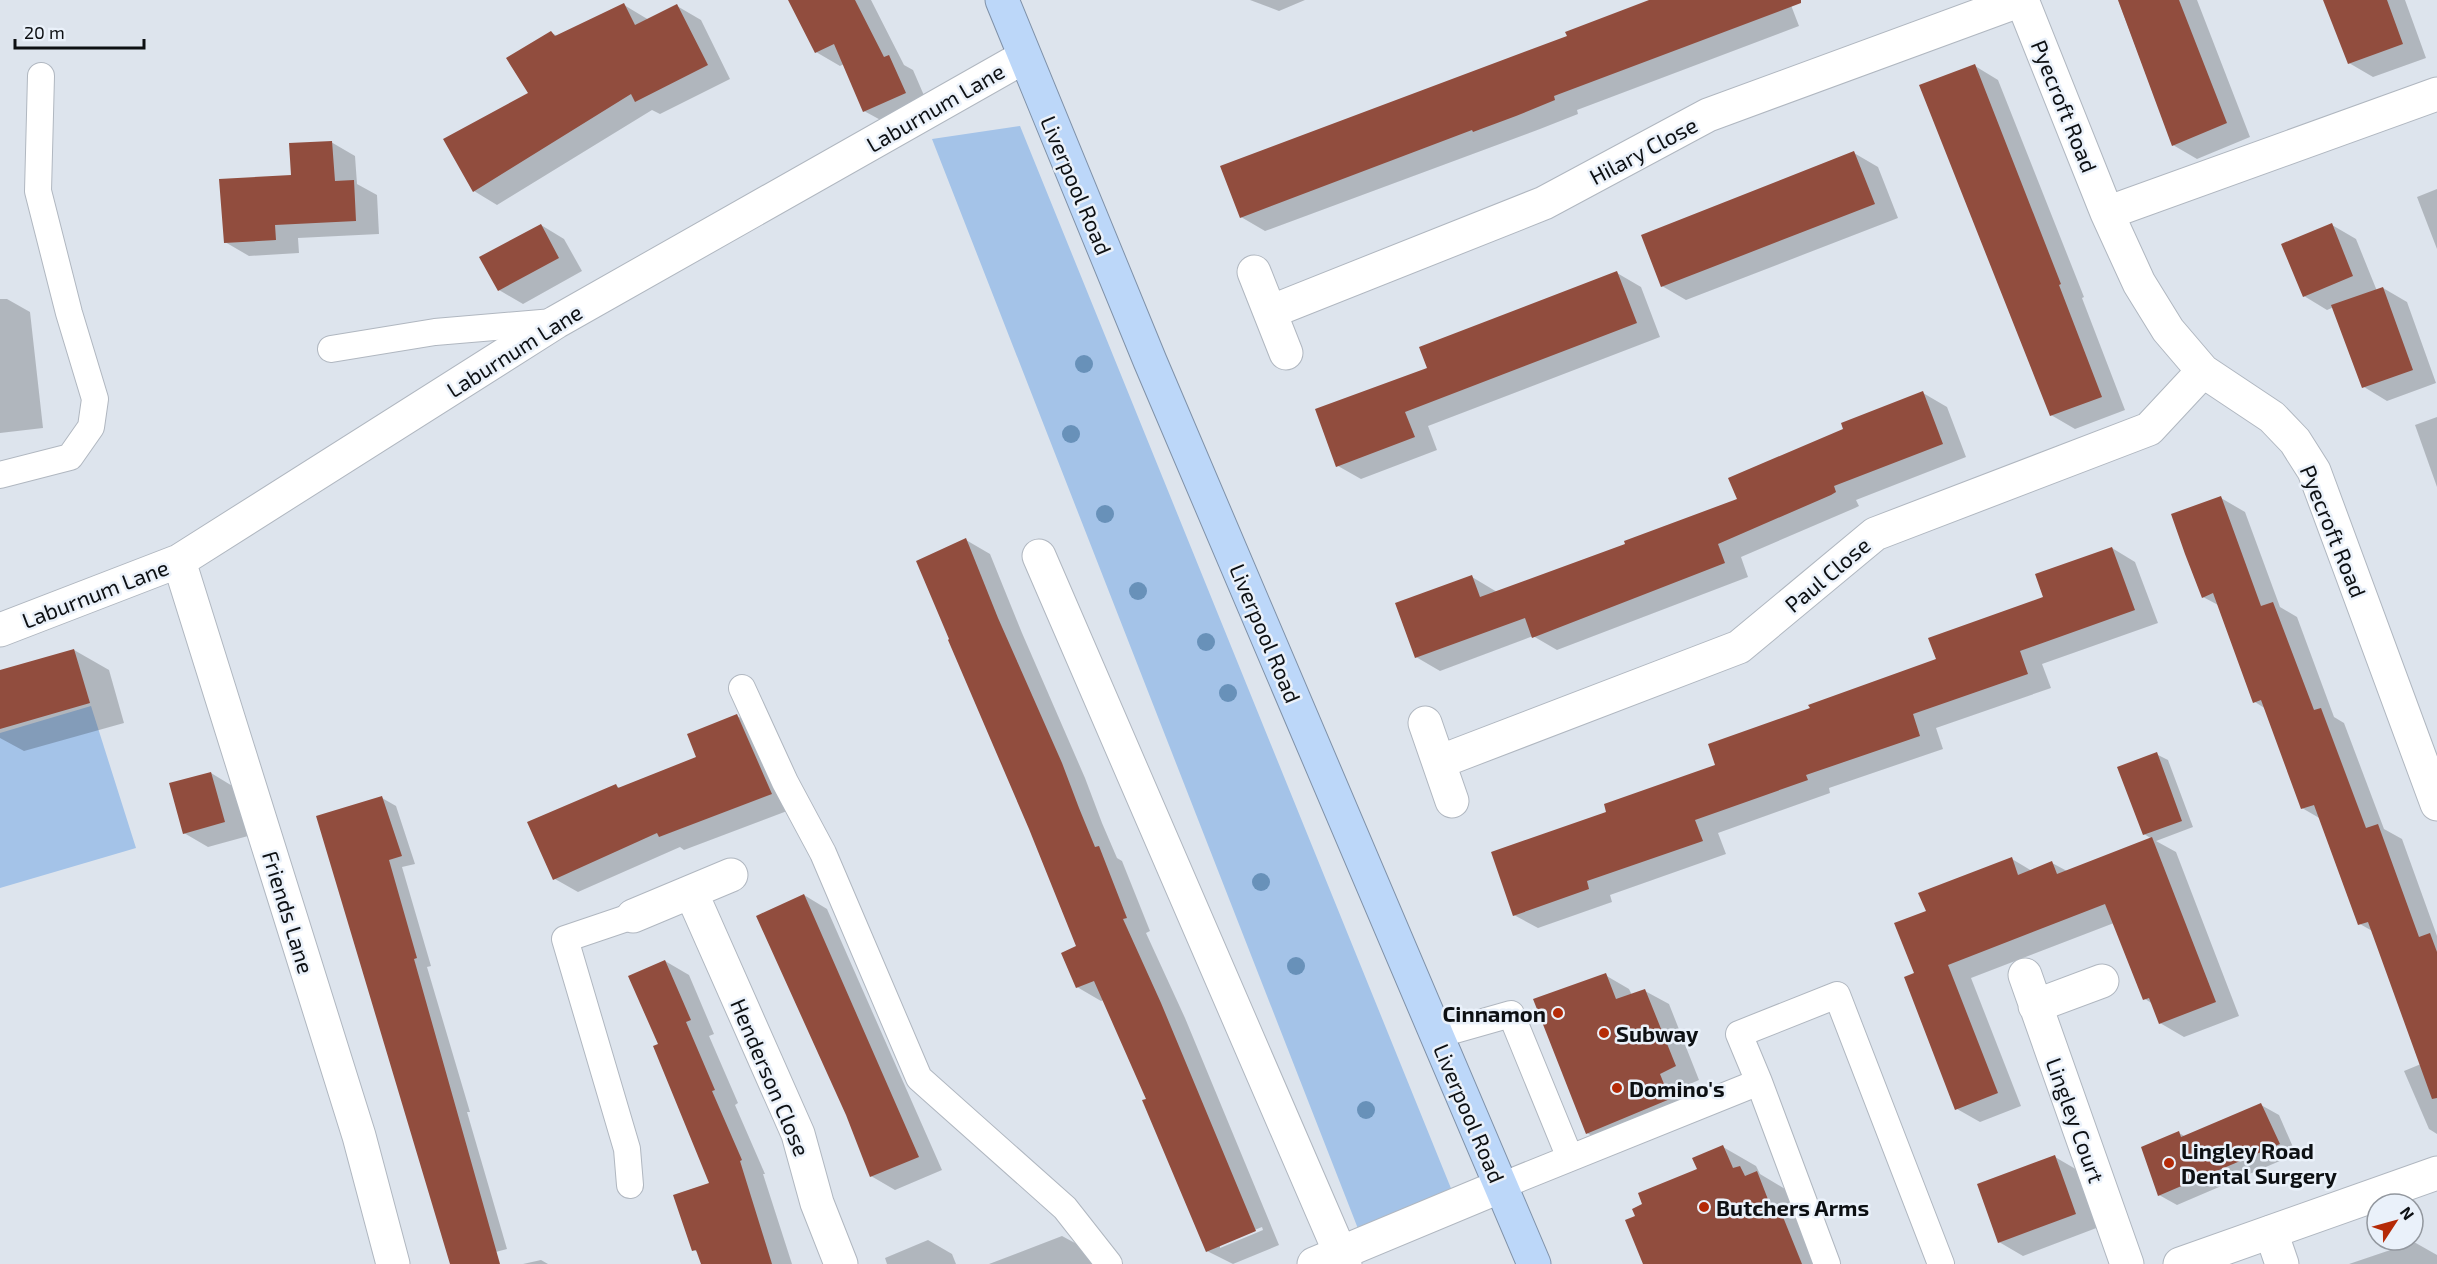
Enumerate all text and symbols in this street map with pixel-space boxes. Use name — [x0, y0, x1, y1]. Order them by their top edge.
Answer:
scale bar — [15, 12, 144, 50]
text: 20 m — [24, 21, 65, 43]
street label: Pyecroft Road — [2027, 36, 2103, 176]
street label: Laburnum Lane — [861, 57, 1009, 157]
street label: Hilary Close — [1585, 111, 1701, 189]
street label: Liverpool Road — [1036, 112, 1118, 258]
street label: Laburnum Lane — [441, 298, 587, 402]
street label: Pyecroft Road — [2296, 461, 2372, 601]
street label: Paul Close — [1779, 531, 1875, 617]
street label: Laburnum Lane — [18, 553, 172, 633]
street label: Liverpool Road — [1225, 560, 1307, 706]
street label: Friends Lane — [258, 847, 320, 977]
street label: Henderson Close — [726, 994, 816, 1160]
place label: Cinnamon — [1442, 1000, 1546, 1026]
marker: Cinnamon — [1551, 1006, 1565, 1020]
place label: Subway — [1616, 1020, 1699, 1047]
marker: Subway — [1597, 1026, 1611, 1040]
street label: Liverpool Road — [1429, 1040, 1511, 1186]
street label: Lingley Court — [2041, 1054, 2111, 1186]
place label: Domino's — [1629, 1075, 1725, 1101]
marker: Domino's — [1610, 1081, 1624, 1095]
place label: Lingley Road Dental Surgery — [2181, 1137, 2337, 1189]
marker: Lingley Road Dental Surgery — [2162, 1156, 2176, 1170]
north arrow — [2365, 1192, 2425, 1252]
place label: Butchers Arms — [1716, 1194, 1869, 1220]
marker: Butchers Arms — [1697, 1200, 1711, 1214]
text: N — [2396, 1203, 2419, 1223]

